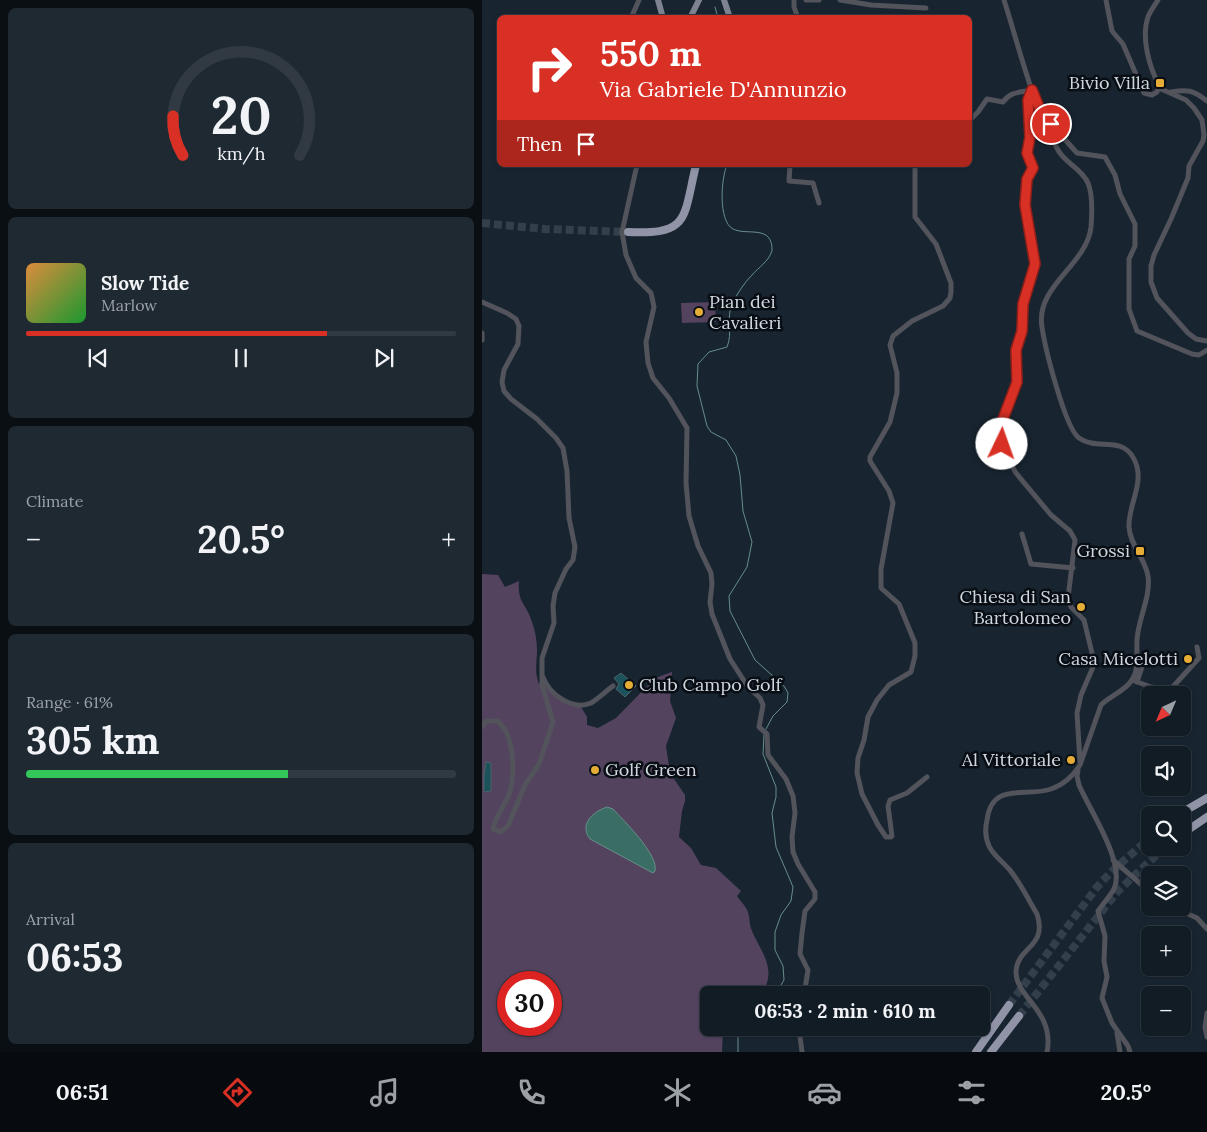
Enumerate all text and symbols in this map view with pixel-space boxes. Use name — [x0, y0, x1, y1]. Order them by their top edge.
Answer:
text: 550 m — [600, 31, 701, 76]
icon: right — [517, 35, 582, 100]
place label: Bivio Villa — [1069, 71, 1150, 94]
text: Via Gabriele D'Annunzio — [600, 75, 847, 103]
marker: Bivio Villa — [1154, 77, 1166, 89]
text: 20 — [211, 82, 271, 148]
pin — [1030, 103, 1072, 145]
icon: arrive — [1037, 110, 1065, 138]
icon: arrive — [572, 130, 600, 158]
text: Then — [517, 132, 562, 156]
text: km/h — [217, 142, 265, 165]
text: Slow Tide — [101, 271, 189, 295]
place label: Pian dei Cavalieri — [709, 290, 781, 334]
text: Marlow — [101, 295, 157, 315]
marker: Pian dei Cavalieri — [693, 306, 705, 318]
icon: previous — [84, 344, 112, 372]
icon: pause — [227, 344, 255, 372]
icon: next — [370, 344, 398, 372]
position arrow — [975, 417, 1027, 469]
text: Climate — [26, 491, 83, 511]
text: 20.5° — [197, 515, 285, 563]
text: − — [26, 522, 41, 558]
text: + — [441, 522, 456, 558]
place label: Grossi — [1076, 539, 1130, 562]
marker: Grossi — [1134, 545, 1146, 557]
place label: Chiesa di San Bartolomeo — [959, 585, 1071, 629]
marker: Chiesa di San Bartolomeo — [1075, 601, 1087, 613]
place label: Casa Micelotti — [1058, 647, 1178, 670]
marker: Casa Micelotti — [1182, 653, 1194, 665]
place label: Club Campo Golf — [639, 673, 784, 696]
marker: Club Campo Golf — [623, 679, 635, 691]
north arrow — [1141, 686, 1191, 736]
map controls — [1141, 686, 1191, 1036]
text: Range · 61% — [26, 692, 113, 712]
text: 305 km — [26, 716, 160, 764]
button: sound — [1141, 746, 1191, 796]
place label: Al Vittoriale — [961, 748, 1061, 771]
marker: Al Vittoriale — [1065, 754, 1077, 766]
place label: Golf Green — [605, 758, 697, 781]
marker: Golf Green — [589, 764, 601, 776]
button: search — [1141, 806, 1191, 856]
button: layers — [1141, 866, 1191, 916]
text: Arrival — [26, 909, 75, 929]
button: + — [1141, 926, 1191, 976]
text: 06:53 — [26, 933, 123, 981]
speed limit sign: 30 — [497, 971, 562, 1036]
button: − — [1141, 986, 1191, 1036]
text: 06:53 · 2 min · 610 m — [754, 999, 936, 1023]
icon: directions — [220, 1075, 255, 1110]
icon: music — [367, 1075, 402, 1110]
icon: phone — [514, 1075, 549, 1110]
icon: climate — [660, 1075, 695, 1110]
icon: car — [807, 1075, 842, 1110]
icon: filters — [954, 1075, 989, 1110]
text: 06:51 — [56, 1078, 109, 1106]
text: 20.5° — [1100, 1078, 1151, 1106]

